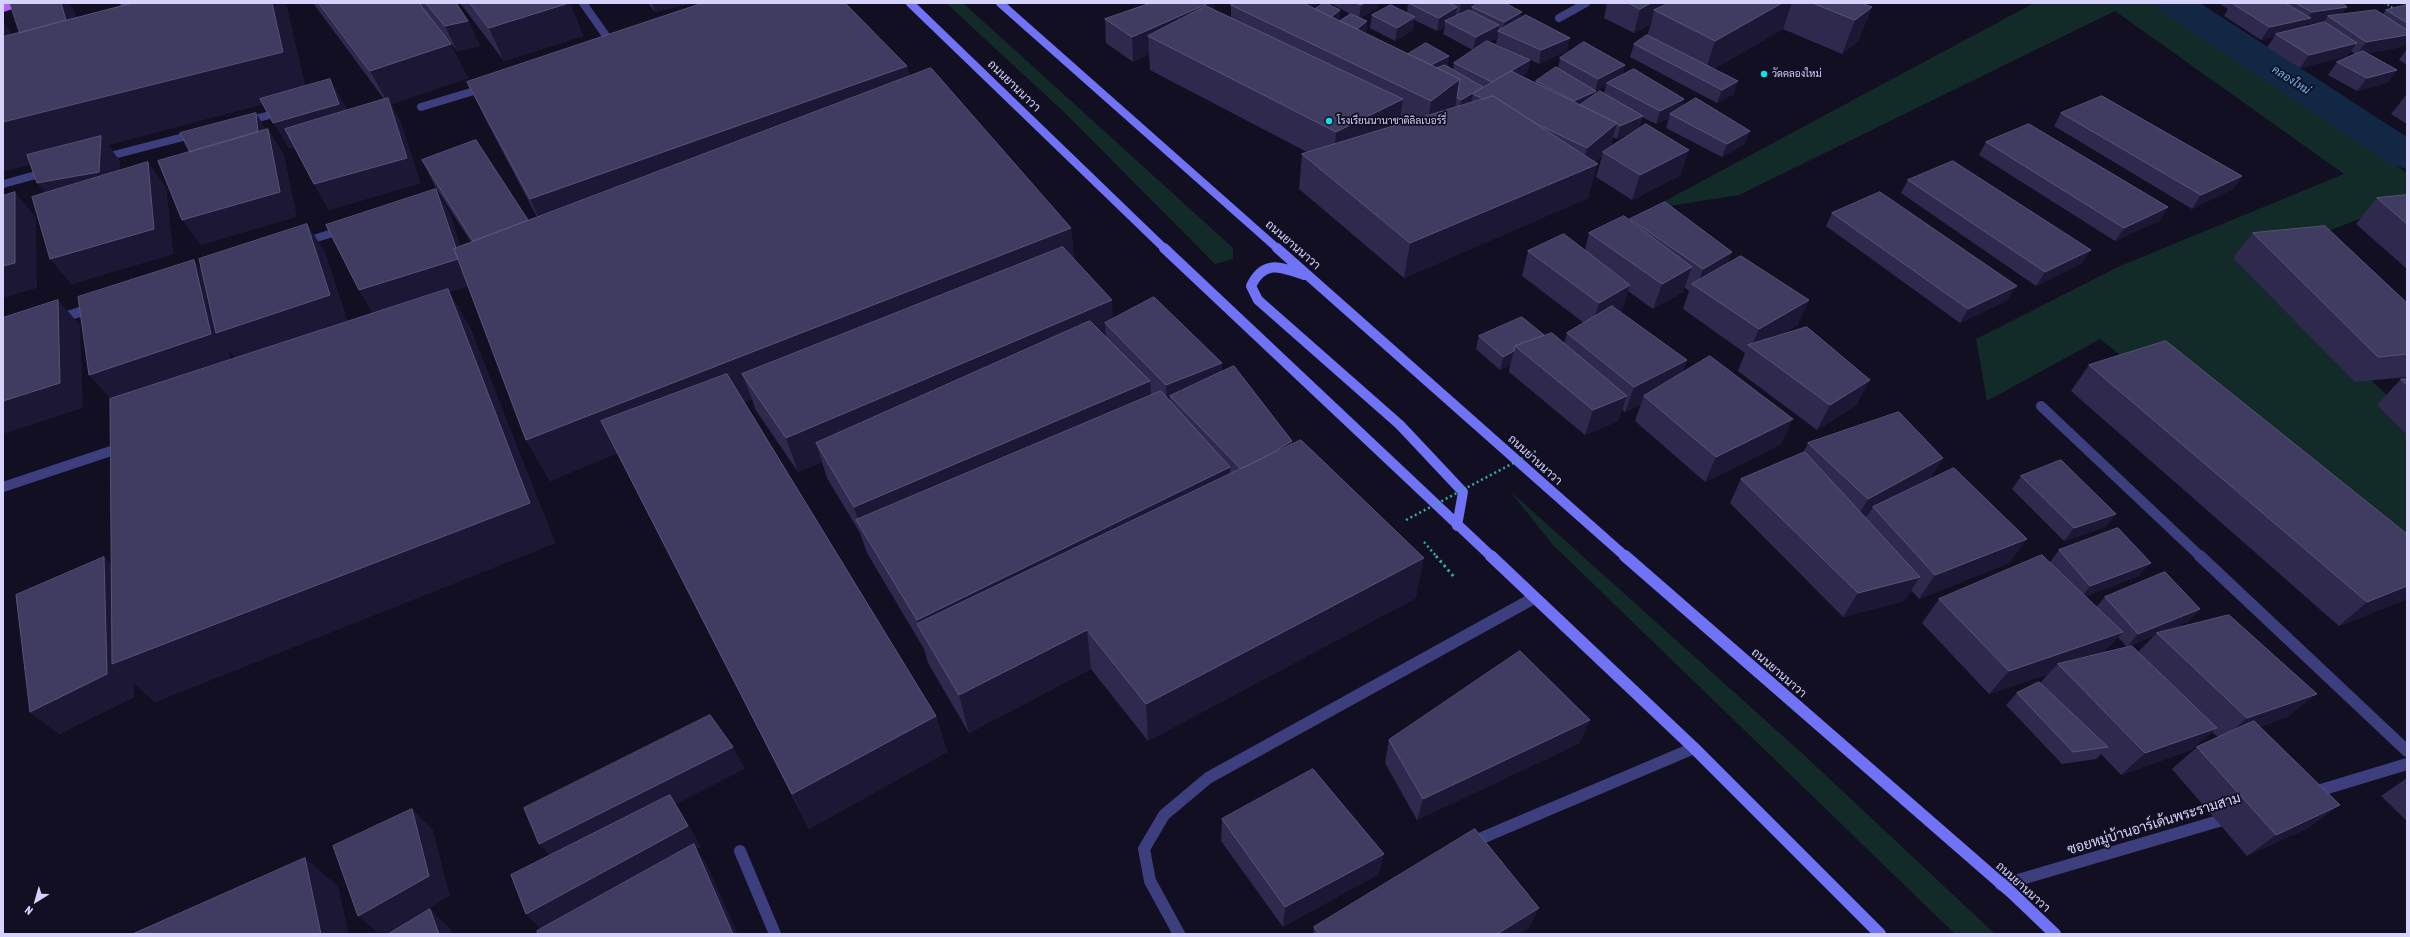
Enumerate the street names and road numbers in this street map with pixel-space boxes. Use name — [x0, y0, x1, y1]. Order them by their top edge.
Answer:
street label: ถนนยานนาวา — [985, 57, 1043, 115]
street label: ถนนยานนาวา — [1263, 217, 1323, 273]
street label: ถนนยานนาวา — [1505, 432, 1565, 488]
street label: ถนนยานนาวา — [1749, 645, 1809, 701]
street label: ซอยหมู่บ้านอาร์เด้นพระรามสาม — [2065, 790, 2243, 858]
street label: ถนนยานนาวา — [1993, 859, 2053, 915]

